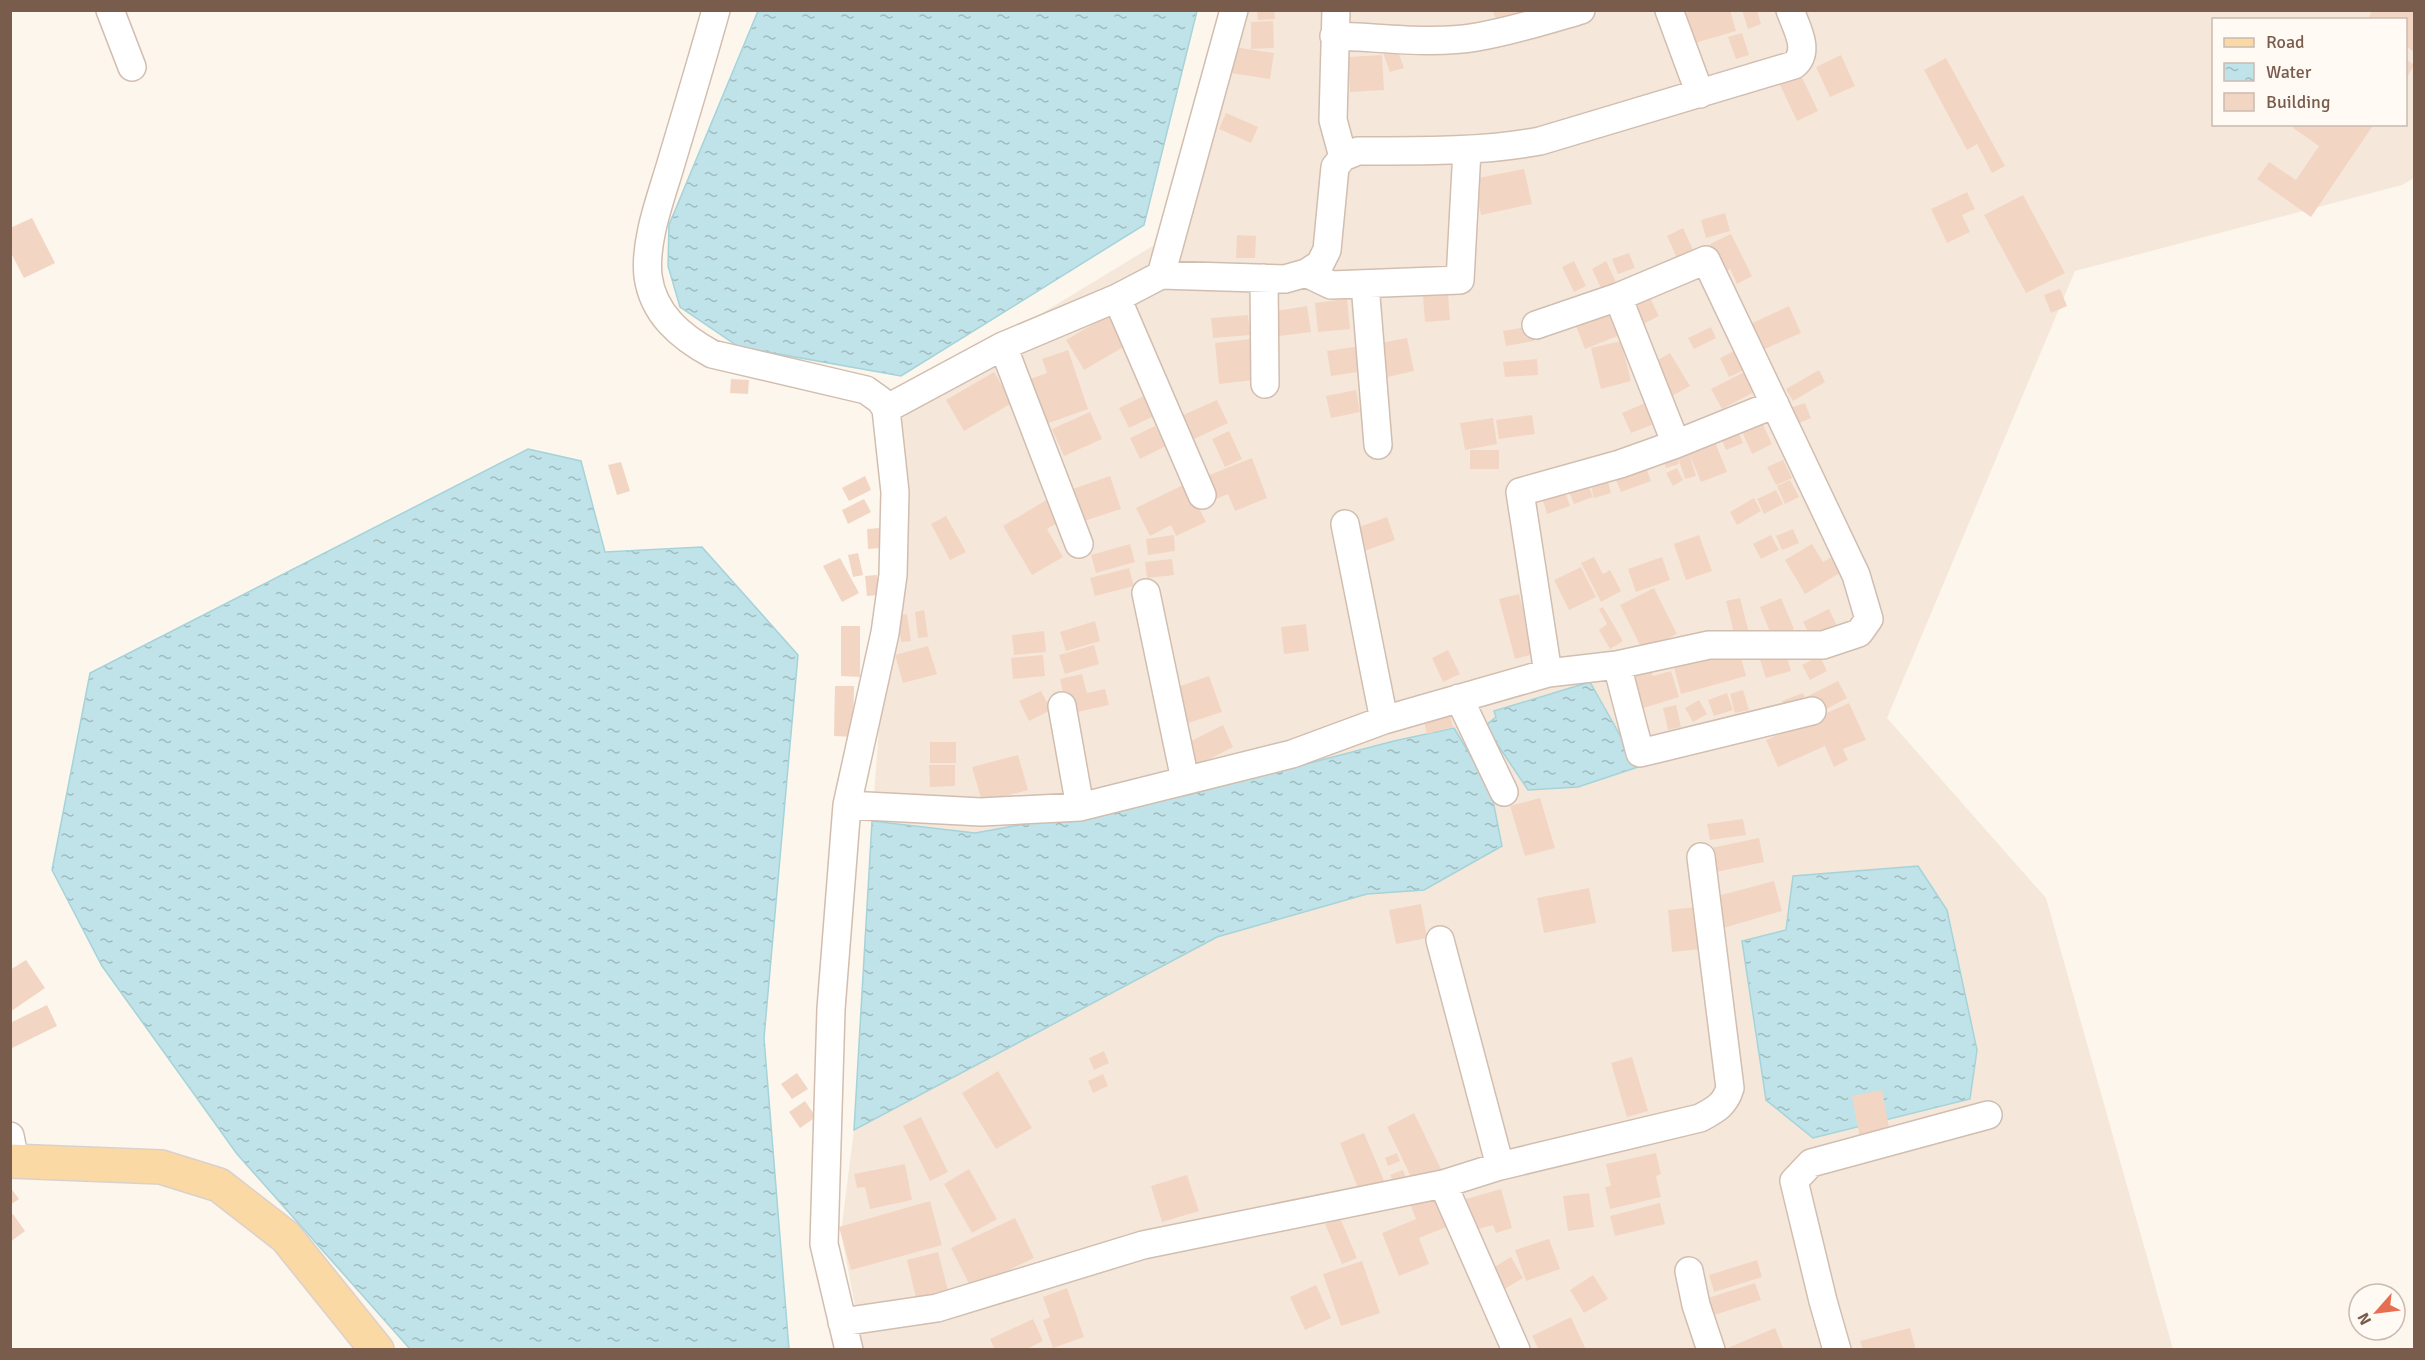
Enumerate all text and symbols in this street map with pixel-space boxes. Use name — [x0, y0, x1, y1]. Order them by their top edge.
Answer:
legend — [2212, 18, 2407, 126]
text: Road — [2266, 31, 2305, 53]
text: Water — [2266, 61, 2312, 83]
text: Building — [2266, 91, 2330, 113]
north arrow — [2347, 1282, 2407, 1342]
text: N — [2353, 1309, 2376, 1328]

